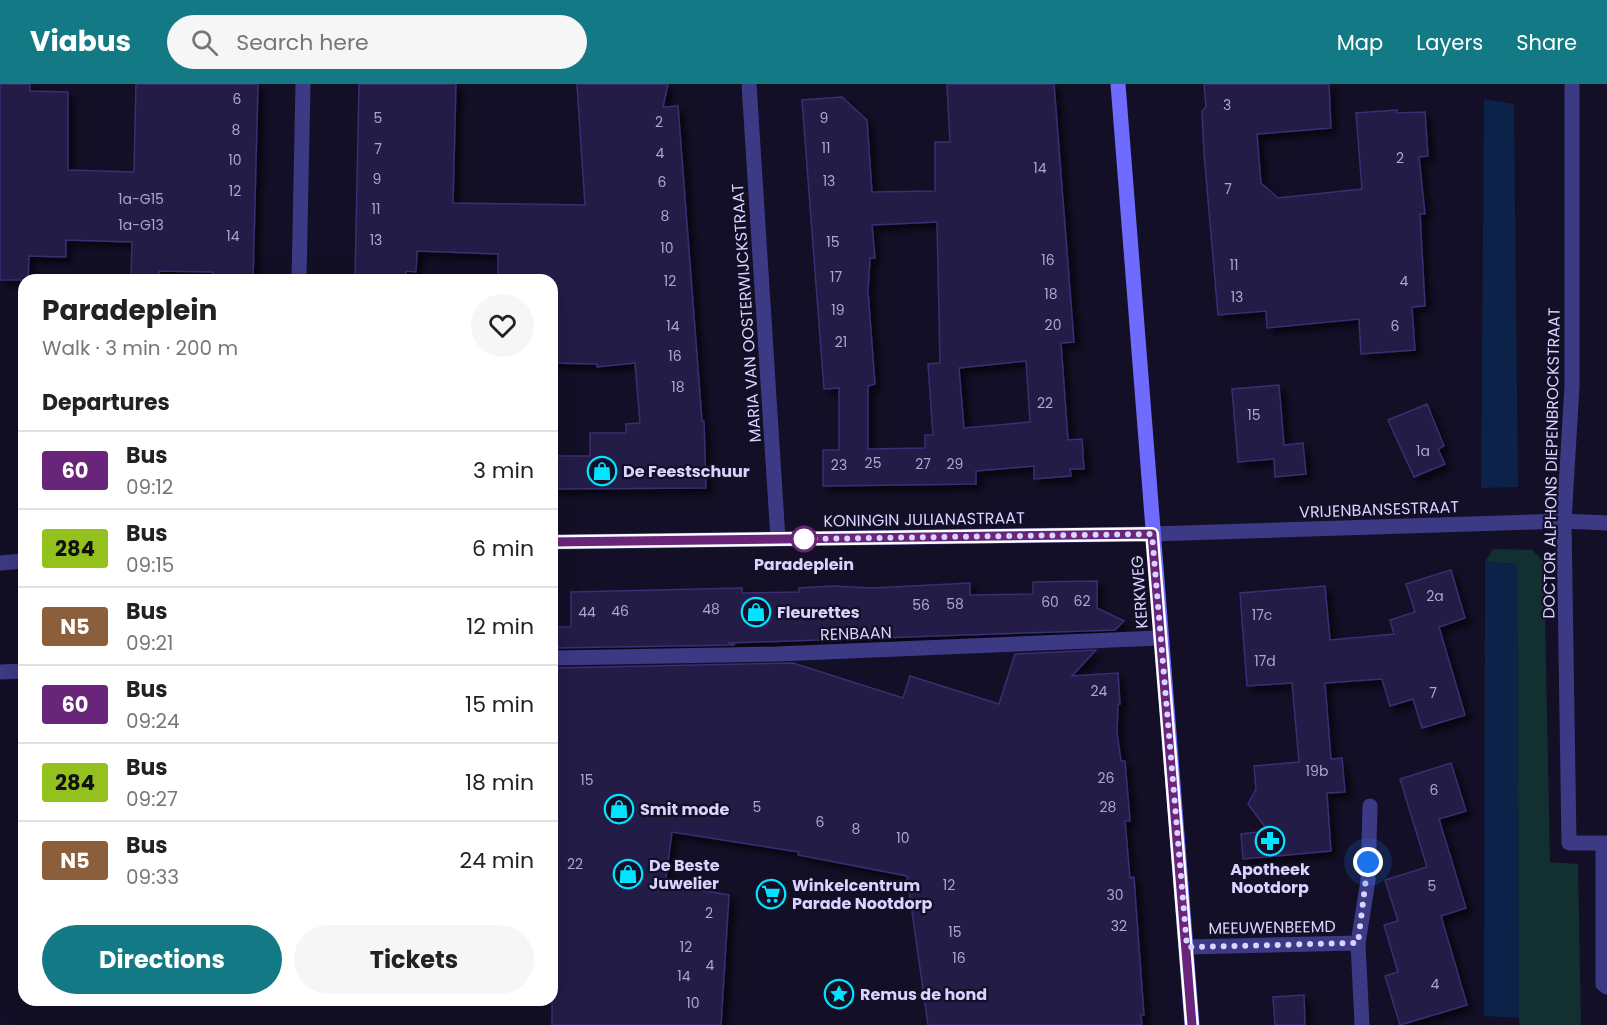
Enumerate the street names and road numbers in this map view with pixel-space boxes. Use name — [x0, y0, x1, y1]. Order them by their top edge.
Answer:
street label: MARIA VAN OOSTERWIJCKSTRAAT — [726, 182, 767, 443]
street label: DOCTOR ALPHONS DIEPENBROCKSTRAAT — [1537, 307, 1566, 619]
street label: VRIJENBANSESTRAAT — [1299, 495, 1460, 524]
street label: KONINGIN JULIANASTRAAT — [823, 506, 1025, 533]
street label: KERKWEG — [1125, 555, 1154, 629]
street label: RENBAAN — [820, 621, 892, 646]
street label: MEEUWENBEEMD — [1208, 915, 1336, 940]

